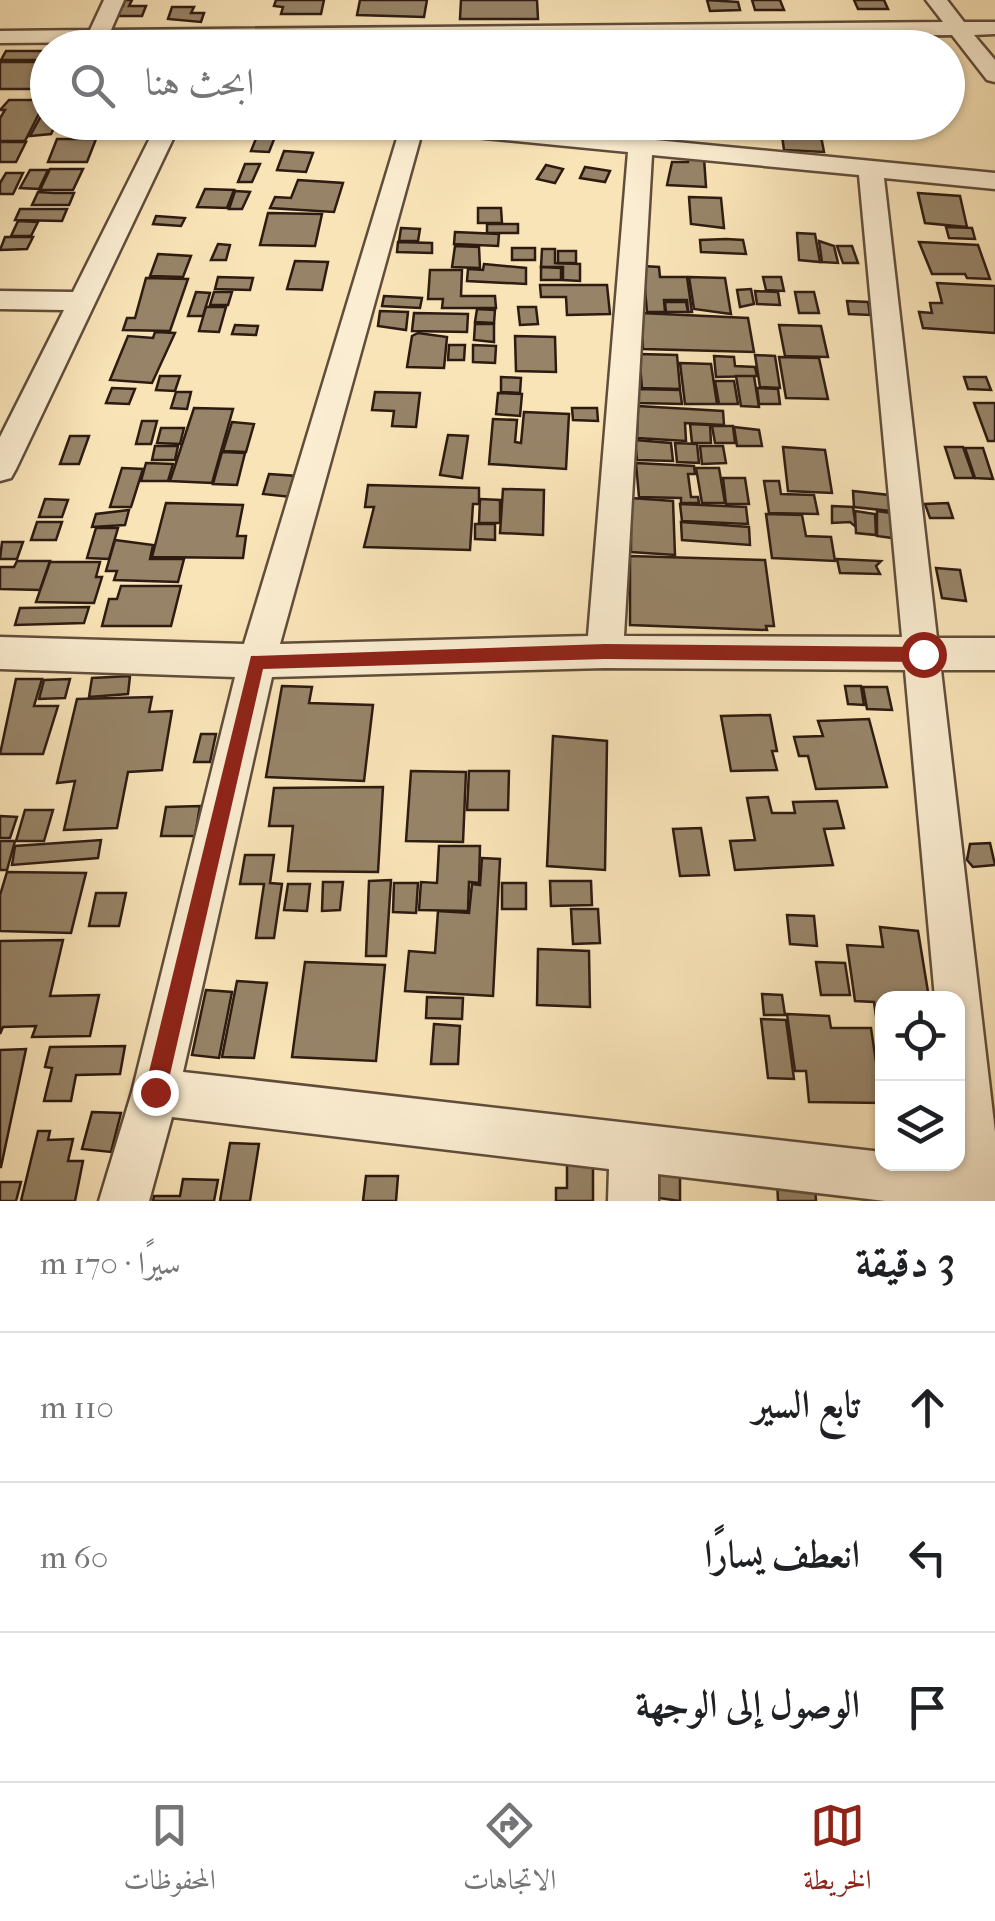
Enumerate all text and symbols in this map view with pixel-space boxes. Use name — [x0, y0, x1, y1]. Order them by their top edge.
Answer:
search box — [30, 30, 965, 140]
icon: search — [65, 58, 120, 113]
text: ابحث هنا — [145, 60, 255, 105]
route start — [901, 632, 947, 678]
map controls — [875, 991, 965, 1171]
button: locate — [875, 991, 965, 1081]
route end — [133, 1070, 179, 1116]
button: layers — [875, 1081, 965, 1171]
text: 3 دقيقة — [855, 1238, 955, 1287]
text: سيرًا · 170 m — [40, 1245, 181, 1282]
icon: ahead — [900, 1380, 955, 1435]
text: تابع السير — [753, 1382, 860, 1427]
text: 110 m — [40, 1389, 114, 1426]
icon: left — [900, 1530, 955, 1585]
text: انعطف يسارًا — [704, 1532, 860, 1577]
text: 60 m — [40, 1539, 108, 1576]
icon: arrive — [900, 1680, 955, 1735]
text: الوصول إلى الوجهة — [636, 1682, 860, 1727]
tab: المحفوظات — [124, 1798, 216, 1907]
tab: الاتجاهات — [463, 1798, 556, 1907]
tab: الخريطة — [803, 1798, 871, 1907]

